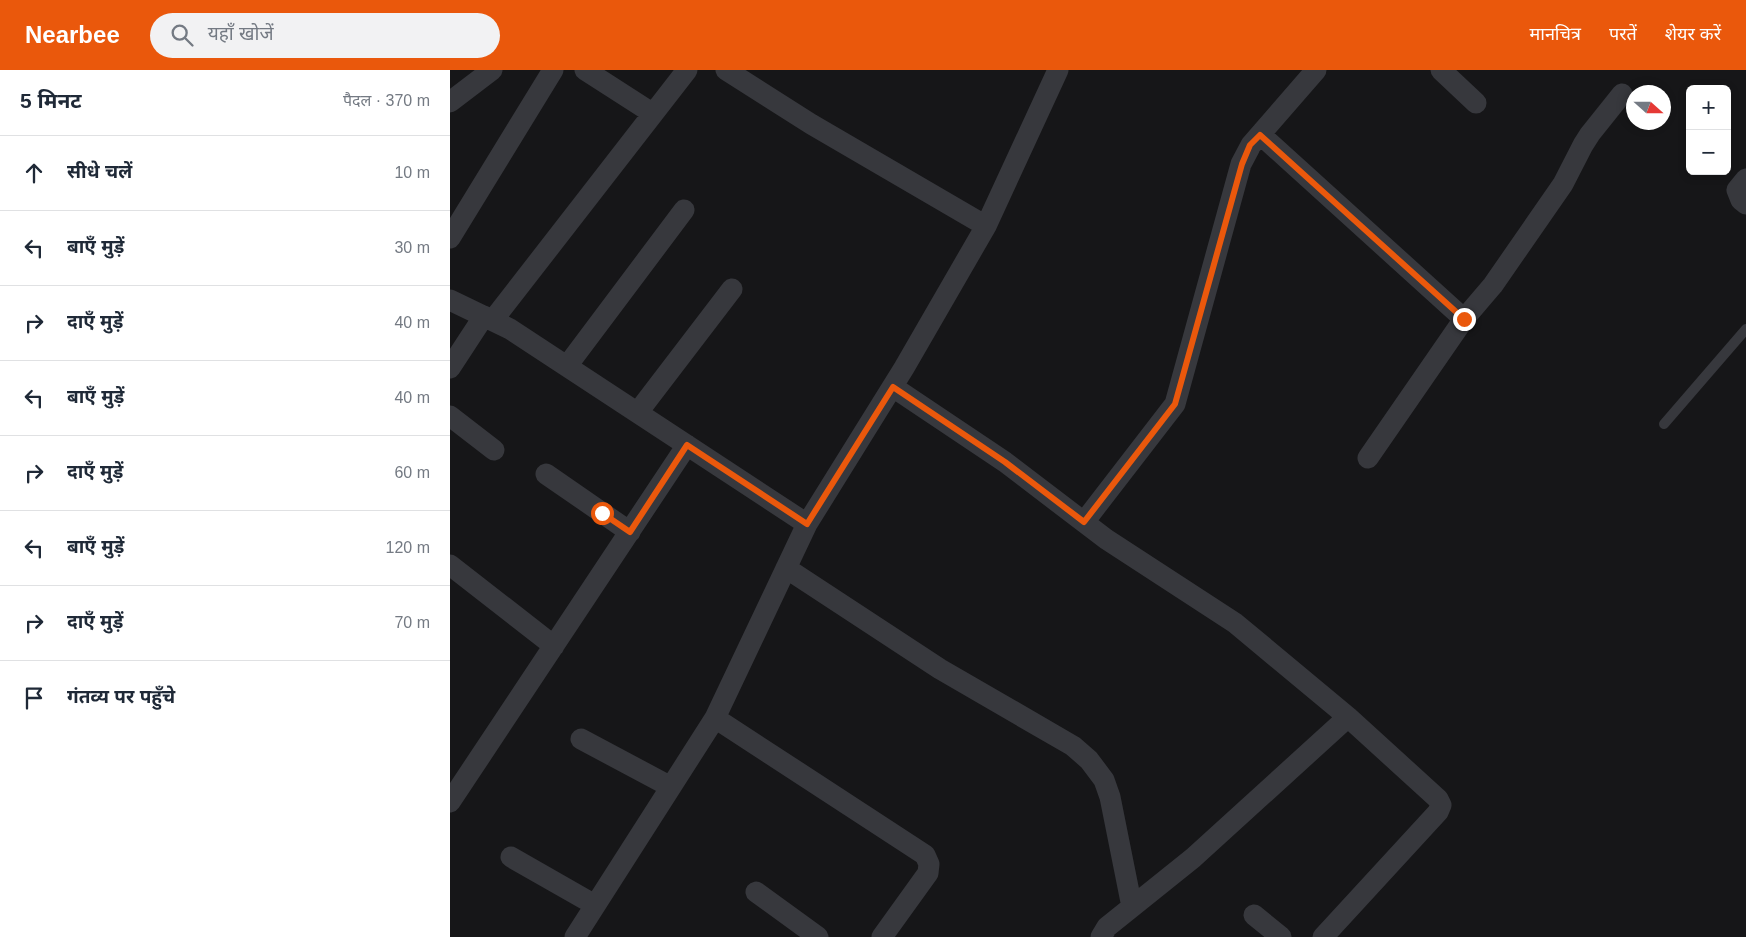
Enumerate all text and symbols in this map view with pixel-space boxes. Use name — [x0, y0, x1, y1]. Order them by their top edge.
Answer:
search box — [150, 13, 500, 58]
text: Nearbee — [25, 21, 120, 48]
icon: search — [168, 21, 196, 49]
text: यहाँ खोजें — [208, 23, 274, 44]
text: मानचित्र — [1529, 24, 1581, 44]
text: परतें — [1609, 24, 1637, 44]
text: शेयर करें — [1665, 24, 1721, 44]
north arrow — [1626, 85, 1671, 130]
map controls — [1686, 85, 1731, 175]
button: + — [1686, 85, 1731, 130]
text: 5 मिनट — [20, 89, 82, 112]
text: पैदल · 370 m — [343, 92, 430, 109]
button: − — [1686, 130, 1731, 175]
icon: ahead — [20, 159, 48, 187]
text: सीधे चलें — [67, 161, 132, 182]
text: 10 m — [394, 164, 430, 181]
icon: left — [20, 234, 48, 262]
text: बाएँ मुड़ें — [67, 236, 124, 257]
text: 30 m — [394, 239, 430, 256]
route end — [1453, 308, 1476, 331]
icon: right — [20, 309, 48, 337]
text: दाएँ मुड़ें — [67, 311, 123, 332]
text: 40 m — [394, 314, 430, 331]
icon: left — [20, 384, 48, 412]
text: बाएँ मुड़ें — [67, 386, 124, 407]
text: 40 m — [394, 389, 430, 406]
icon: right — [20, 459, 48, 487]
text: दाएँ मुड़ें — [67, 461, 123, 482]
text: 60 m — [394, 464, 430, 481]
route start — [591, 502, 614, 525]
icon: left — [20, 534, 48, 562]
text: बाएँ मुड़ें — [67, 536, 124, 557]
text: 120 m — [386, 539, 430, 556]
icon: right — [20, 609, 48, 637]
text: दाएँ मुड़ें — [67, 611, 123, 632]
text: 70 m — [394, 614, 430, 631]
icon: arrive — [20, 684, 48, 712]
text: गंतव्य पर पहुँचे — [67, 686, 175, 707]

